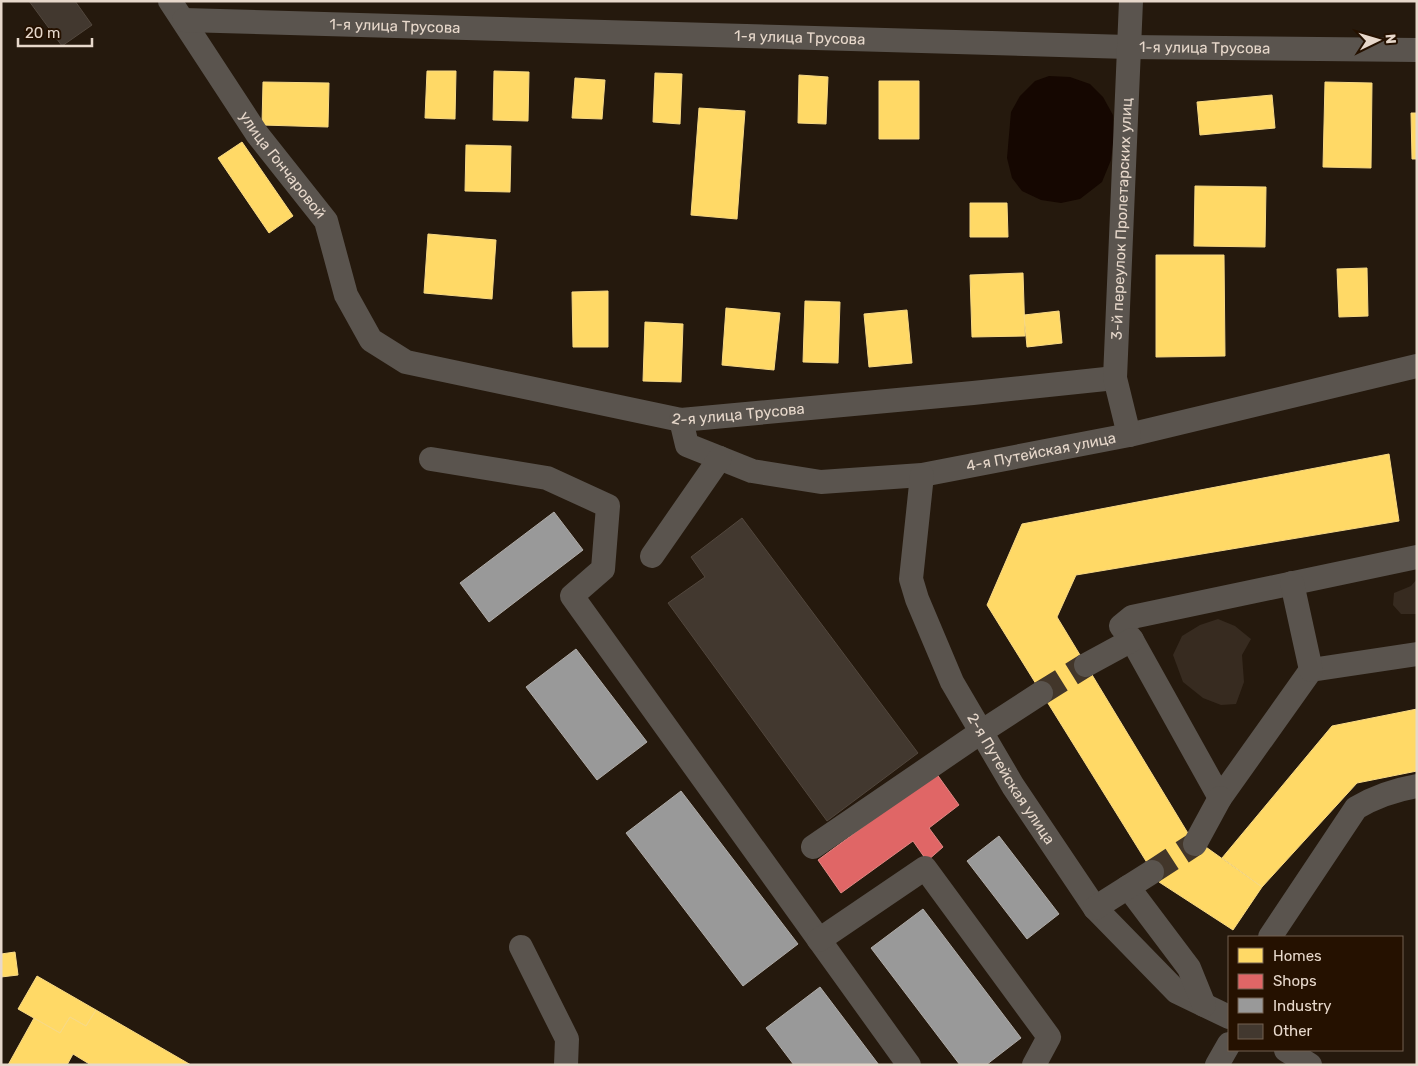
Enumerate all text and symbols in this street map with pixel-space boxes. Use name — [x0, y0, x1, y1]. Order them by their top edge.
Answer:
scale bar — [18, 15, 91, 47]
street label: 1-я улица Трусова — [329, 15, 461, 37]
north arrow — [1353, 15, 1403, 65]
text: 20 m — [25, 24, 60, 42]
street label: 1-я улица Трусова — [734, 27, 866, 48]
text: N — [1382, 33, 1399, 45]
street label: 1-я улица Трусова — [1139, 38, 1270, 57]
street label: 3-й переулок Пролетарских улиц — [1108, 97, 1136, 340]
street label: улица Гончаровой — [236, 108, 330, 222]
street label: 2-я улица Трусова — [670, 400, 805, 429]
street label: 4-я Путейская улица — [964, 429, 1117, 475]
street label: 2-я Путейская улица — [963, 710, 1059, 848]
legend — [1228, 936, 1403, 1051]
text: Homes — [1273, 947, 1322, 965]
text: Shops — [1273, 972, 1317, 990]
text: Industry — [1273, 997, 1332, 1015]
text: Other — [1273, 1022, 1313, 1040]

